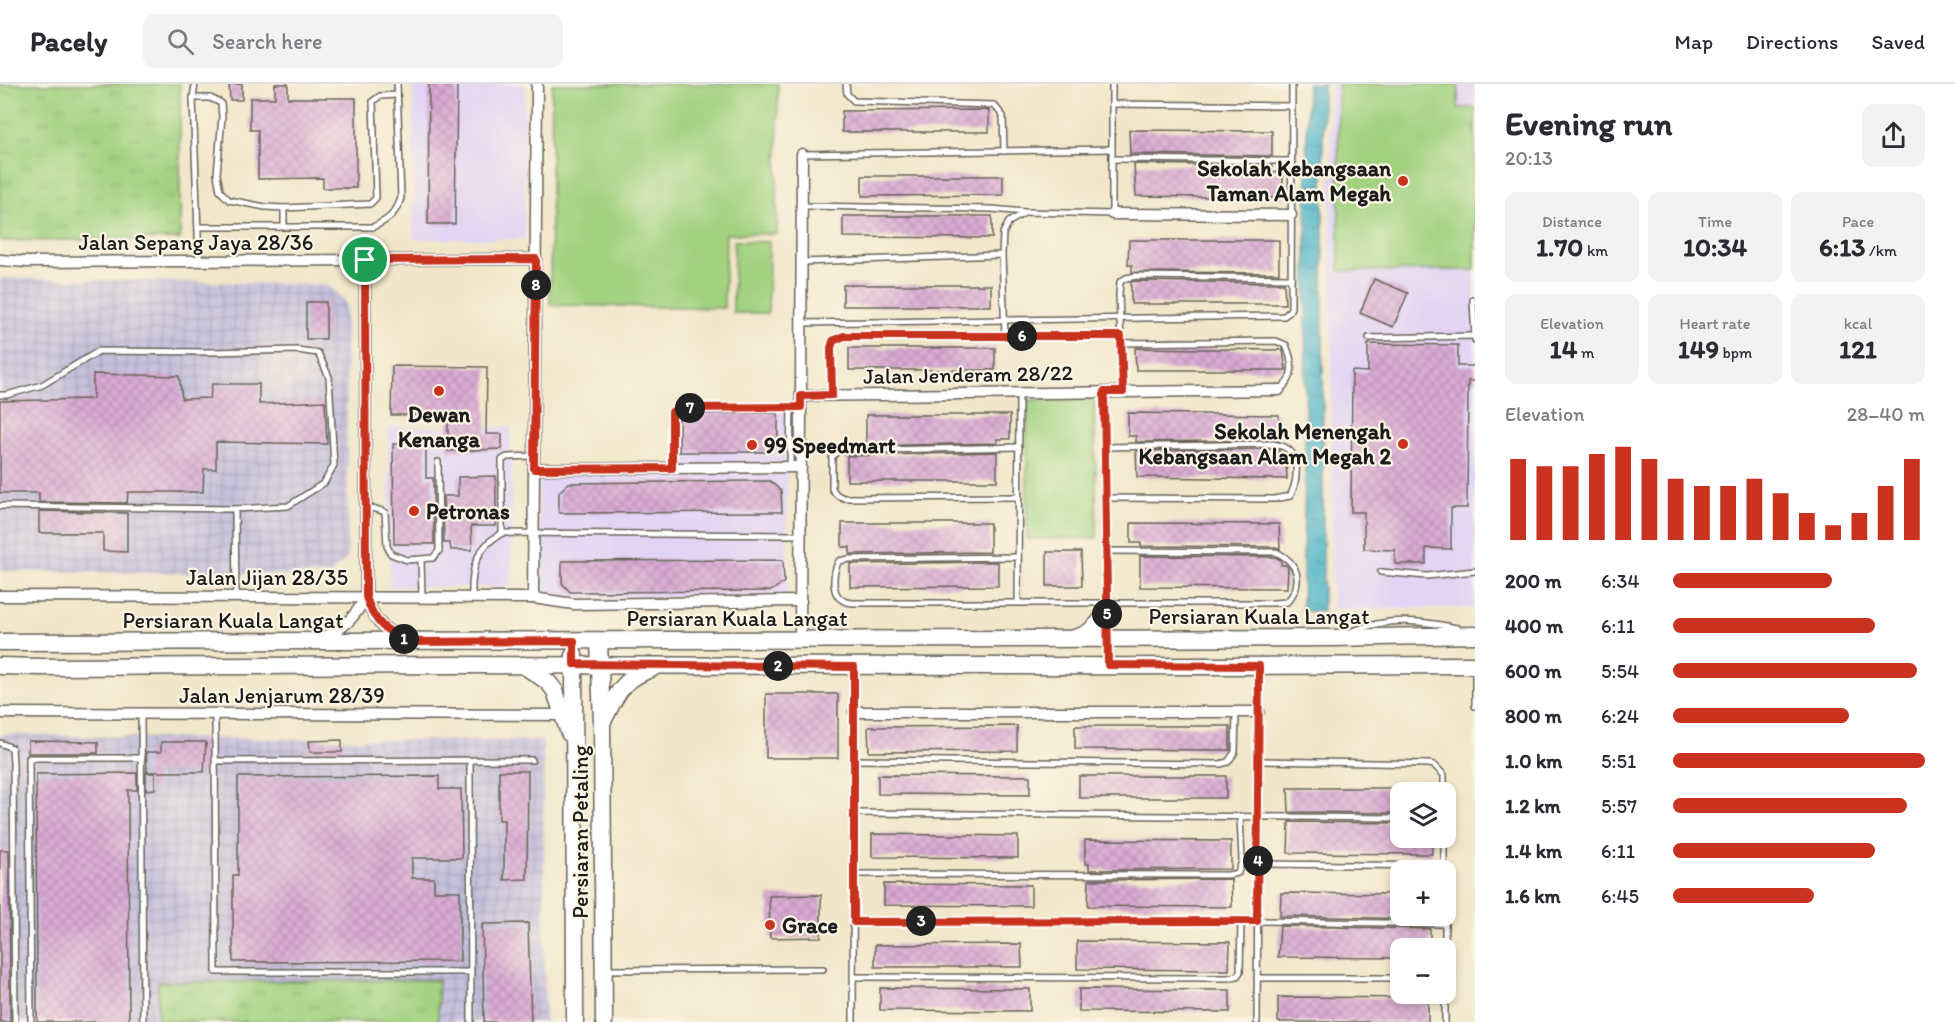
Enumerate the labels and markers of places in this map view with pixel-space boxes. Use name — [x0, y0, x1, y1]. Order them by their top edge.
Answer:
place label: Sekolah Kebangsaan Taman Alam Megah — [1197, 155, 1391, 207]
marker: Sekolah Kebangsaan Taman Alam Megah — [1396, 174, 1410, 188]
pin — [339, 234, 390, 285]
pin: 8 — [521, 270, 551, 300]
pin: 6 — [1007, 321, 1037, 351]
marker: Dewan Kenanga — [432, 384, 446, 398]
pin: 7 — [675, 393, 705, 423]
place label: Dewan Kenanga — [398, 401, 481, 453]
place label: Sekolah Menengah Kebangsaan Alam Megah 2 — [1139, 418, 1392, 470]
place label: 99 Speedmart — [764, 432, 896, 459]
marker: Sekolah Menengah Kebangsaan Alam Megah 2 — [1396, 437, 1410, 451]
marker: 99 Speedmart — [745, 438, 759, 452]
place label: Petronas — [426, 498, 510, 525]
marker: Petronas — [407, 504, 421, 518]
pin: 5 — [1092, 599, 1122, 629]
pin: 1 — [389, 624, 419, 654]
pin: 2 — [763, 651, 793, 681]
pin: 4 — [1243, 846, 1273, 876]
pin: 3 — [906, 906, 936, 936]
place label: Grace — [782, 912, 838, 939]
marker: Grace — [763, 918, 777, 932]

